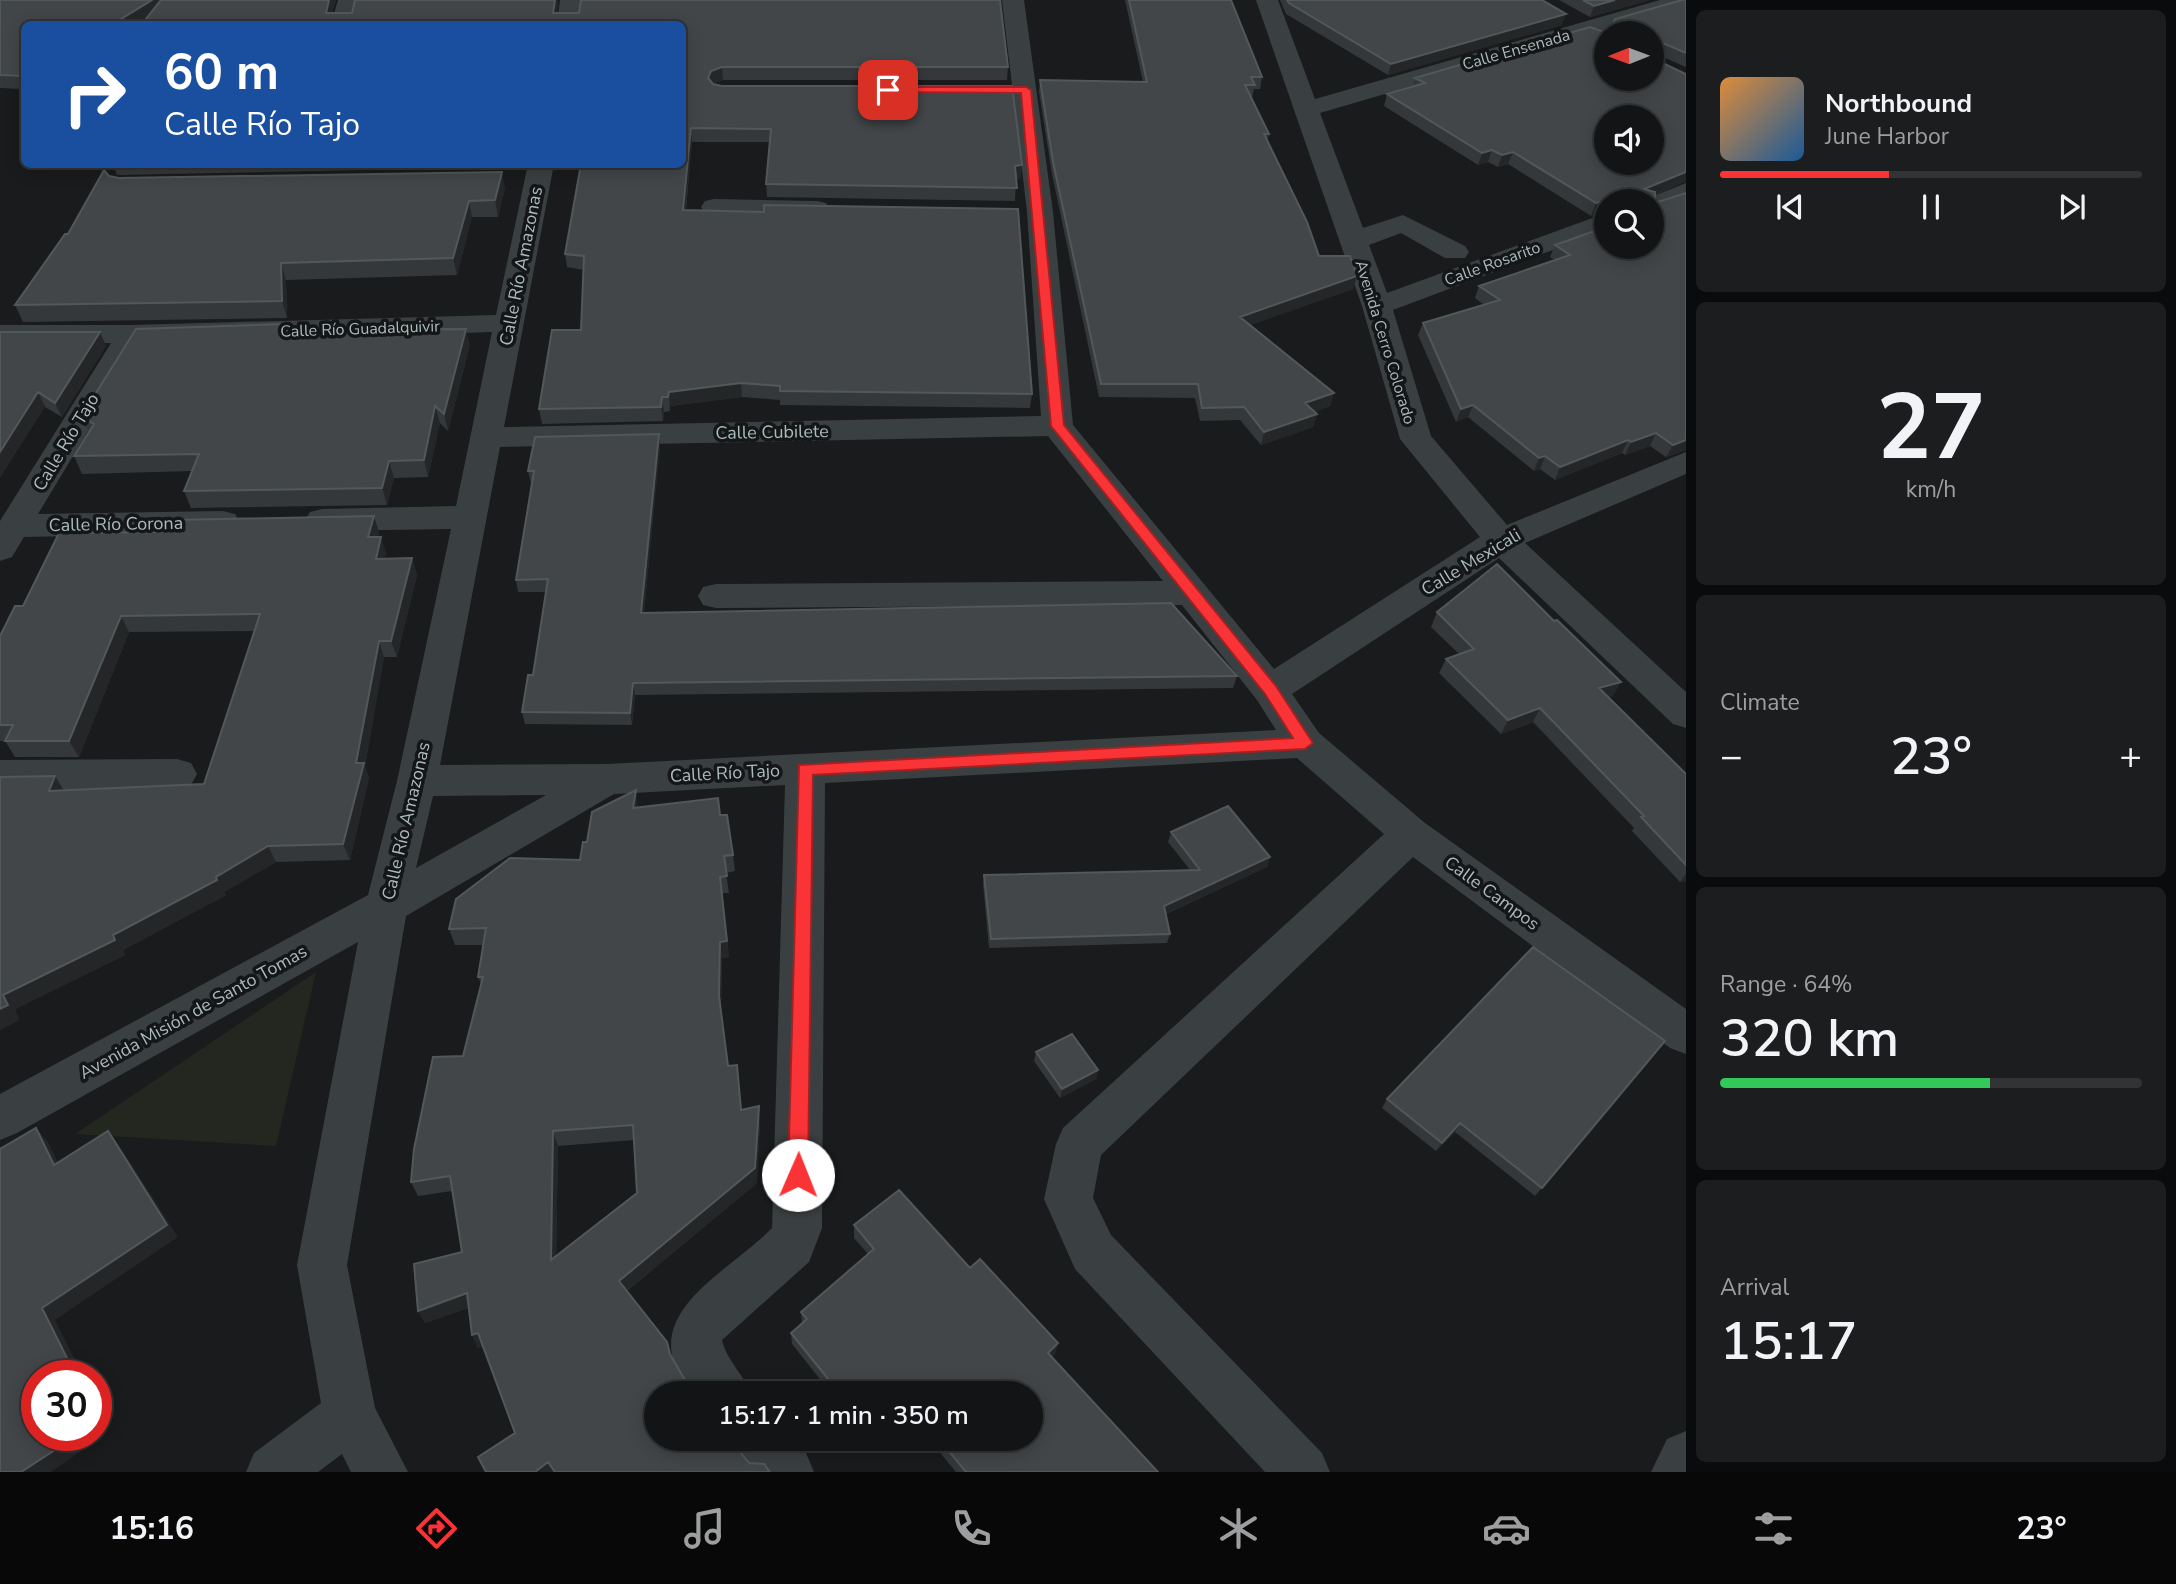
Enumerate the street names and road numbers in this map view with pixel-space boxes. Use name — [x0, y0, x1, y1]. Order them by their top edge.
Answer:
street label: Calle Ensenada — [1460, 24, 1573, 76]
street label: Calle Río Amazonas — [494, 184, 548, 348]
street label: Calle Rosarito — [1441, 236, 1543, 291]
street label: Avenida Cerro Colorado — [1350, 257, 1421, 427]
street label: Calle Río Guadalquivir — [280, 315, 440, 343]
street label: Calle Río Tajo — [27, 389, 105, 495]
street label: Calle Cubilete — [715, 419, 829, 445]
street label: Calle Río Corona — [49, 511, 183, 537]
street label: Calle Mexicali — [1417, 523, 1525, 601]
street label: Calle Río Amazonas — [376, 740, 436, 902]
street label: Calle Río Tajo — [669, 758, 781, 788]
street label: Calle Campos — [1440, 850, 1544, 936]
street label: Avenida Misión de Santo Tomas — [75, 939, 311, 1085]

